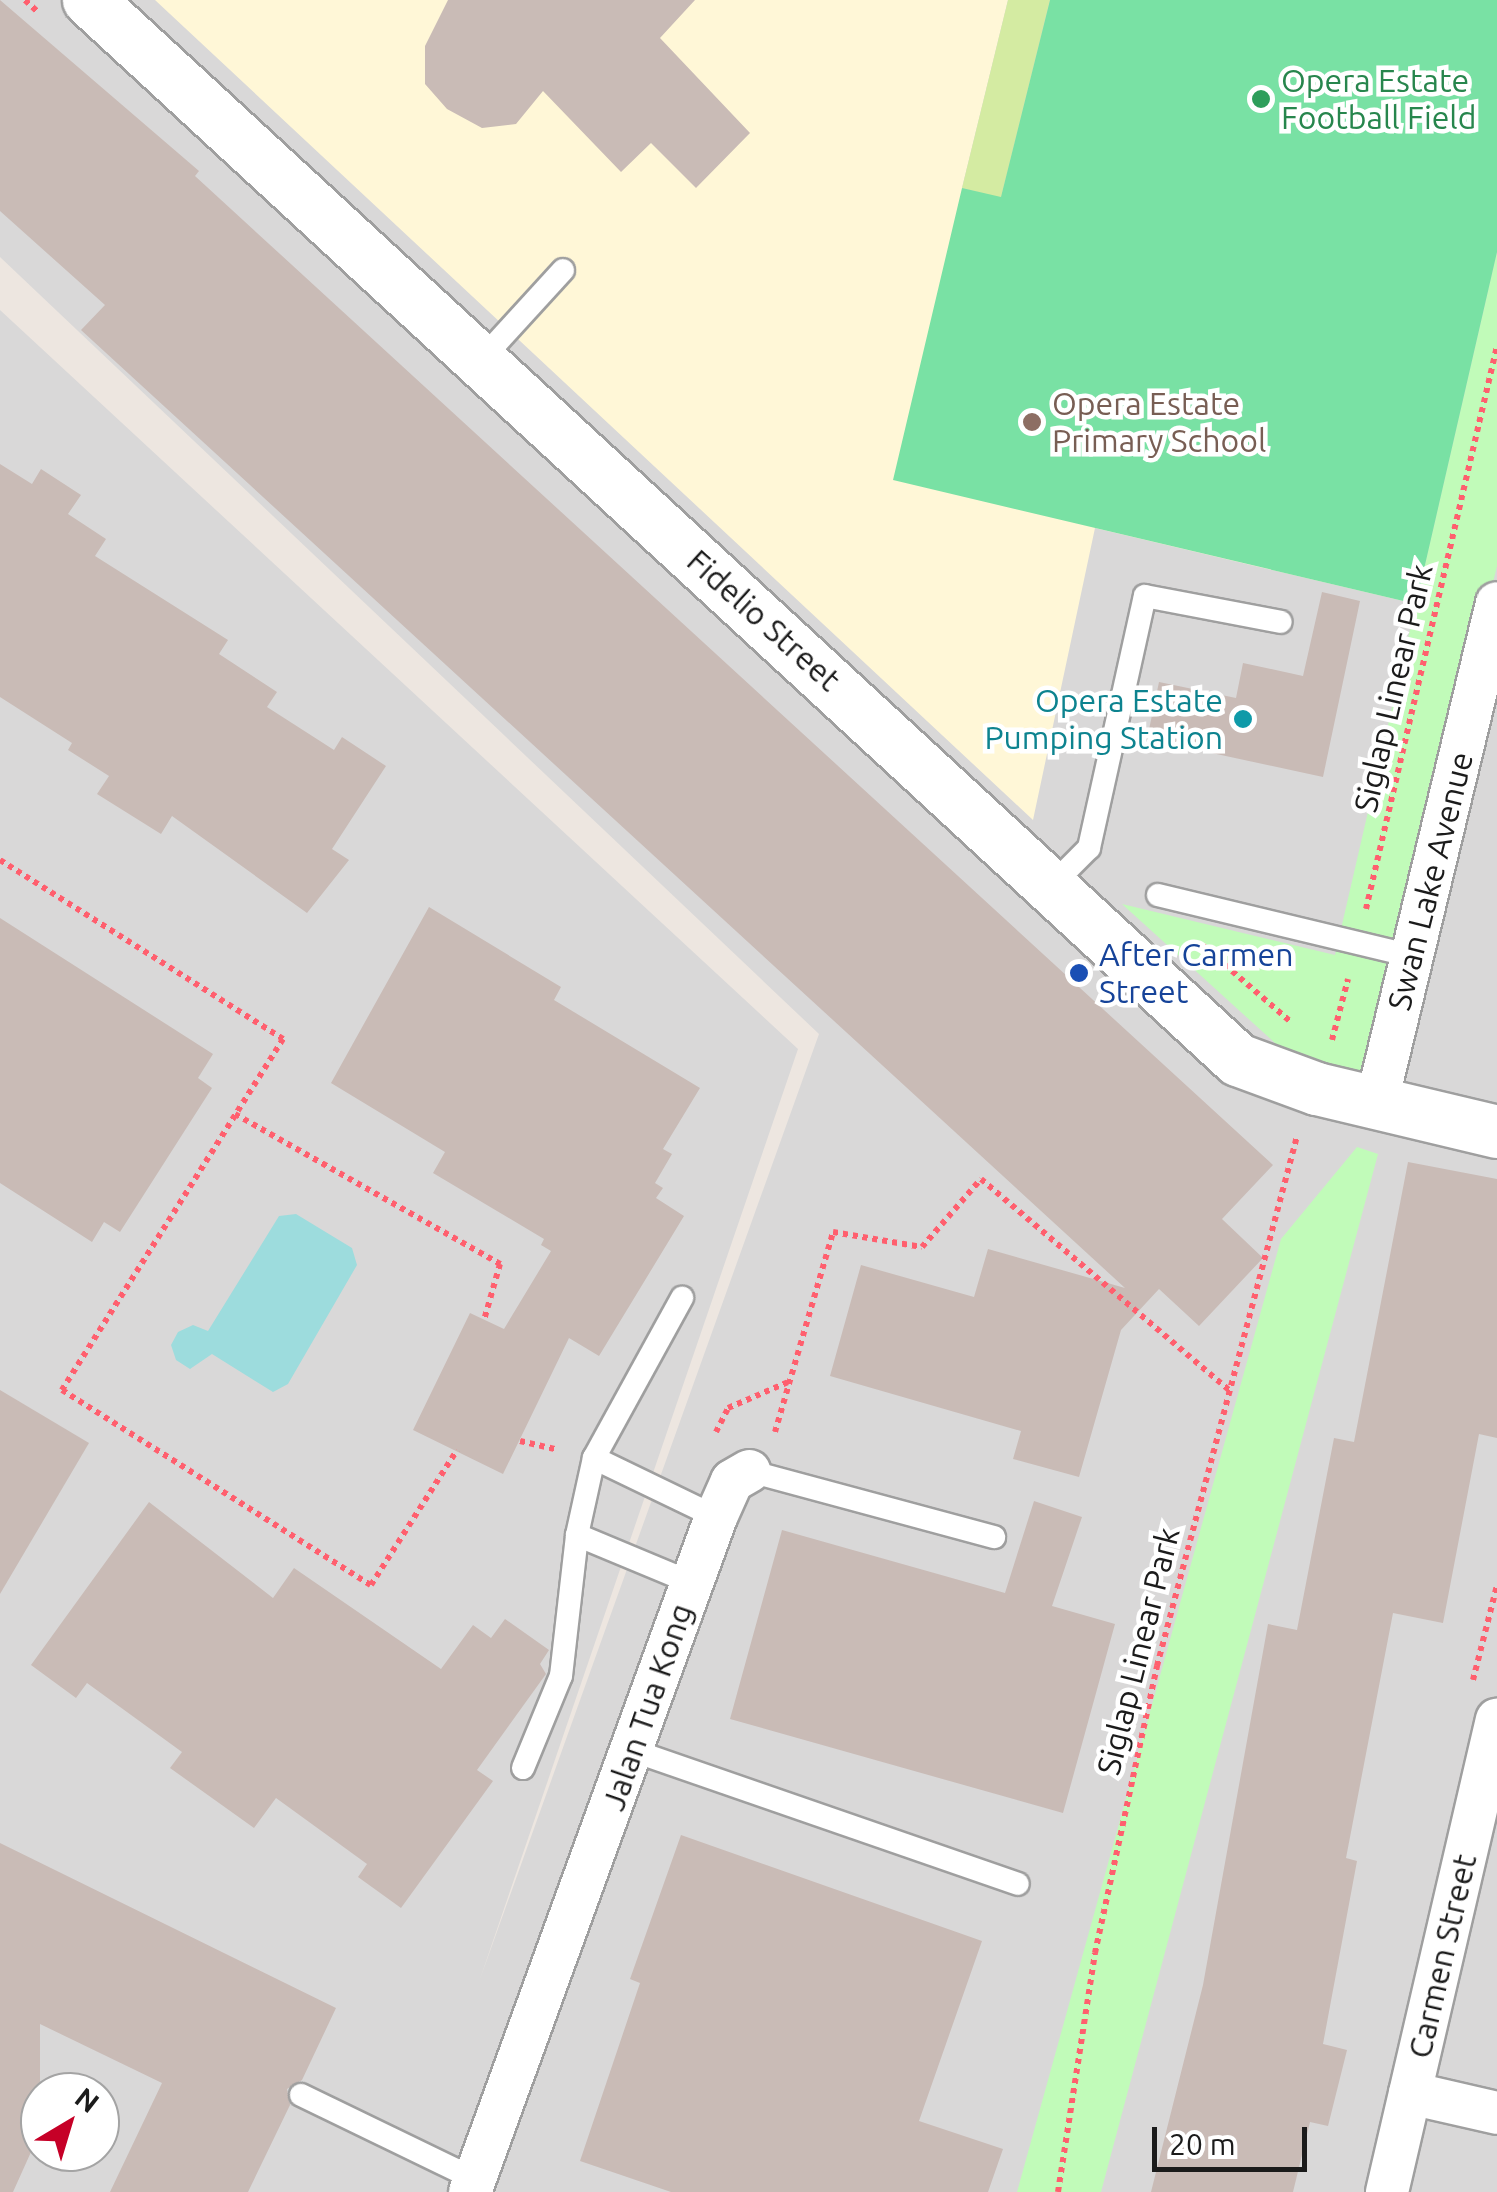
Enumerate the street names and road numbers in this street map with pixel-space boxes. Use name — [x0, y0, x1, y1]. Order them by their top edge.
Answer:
street label: Fidelio Street — [680, 541, 848, 699]
street label: Siglap Linear Park — [1346, 560, 1440, 816]
street label: Swan Lake Avenue — [1379, 748, 1481, 1014]
street label: Siglap Linear Park — [1089, 1523, 1187, 1779]
street label: Jalan Tua Kong — [594, 1599, 700, 1815]
street label: Carmen Street — [1400, 1850, 1484, 2062]

